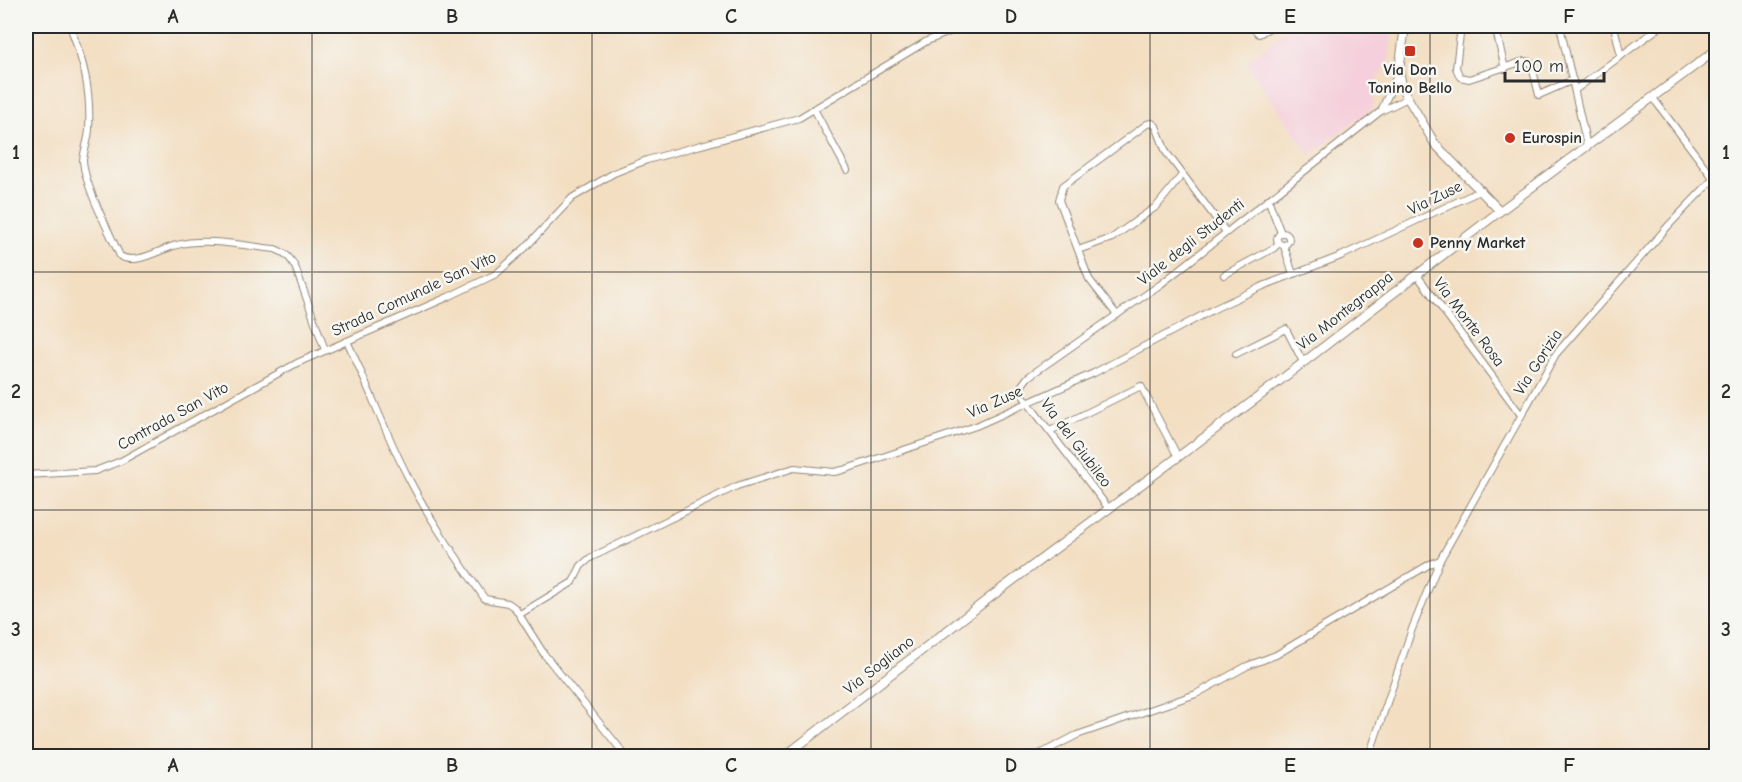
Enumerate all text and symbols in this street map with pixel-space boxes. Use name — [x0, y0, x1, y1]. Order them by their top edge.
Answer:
text: A — [167, 5, 179, 28]
text: B — [446, 5, 458, 28]
text: C — [725, 5, 737, 28]
text: D — [1005, 5, 1017, 28]
text: E — [1284, 5, 1296, 28]
text: F — [1563, 5, 1575, 28]
marker: Via Don Tonino Bello — [1403, 44, 1417, 58]
scale bar — [1505, 45, 1604, 83]
text: 100 m — [1514, 56, 1564, 77]
place label: Via Don Tonino Bello — [1368, 61, 1452, 97]
place label: Eurospin — [1522, 129, 1582, 147]
marker: Eurospin — [1503, 131, 1517, 145]
text: 1 — [12, 141, 20, 164]
text: 1 — [1722, 141, 1730, 164]
street label: Via Zuse — [1405, 177, 1465, 219]
street label: Viale degli Studenti — [1134, 195, 1248, 289]
place label: Penny Market — [1430, 234, 1526, 252]
marker: Penny Market — [1411, 236, 1425, 250]
street label: Strada Comunale San Vito — [329, 248, 499, 340]
street label: Via Montegrappa — [1293, 268, 1397, 354]
street label: Via Monte Rosa — [1430, 274, 1508, 370]
street label: Via Gorizia — [1510, 326, 1566, 398]
street label: Contrada San Vito — [114, 378, 232, 454]
text: 2 — [11, 380, 21, 403]
text: 2 — [1721, 380, 1731, 403]
street label: Via Zuse — [965, 382, 1025, 422]
street label: Via del Giubileo — [1037, 395, 1115, 491]
text: 3 — [11, 618, 21, 641]
text: 3 — [1721, 618, 1731, 641]
street label: Via Sogliano — [840, 632, 918, 698]
text: A — [167, 754, 179, 777]
text: B — [446, 754, 458, 777]
text: C — [725, 754, 737, 777]
text: D — [1005, 754, 1017, 777]
text: E — [1284, 754, 1296, 777]
text: F — [1563, 754, 1575, 777]

